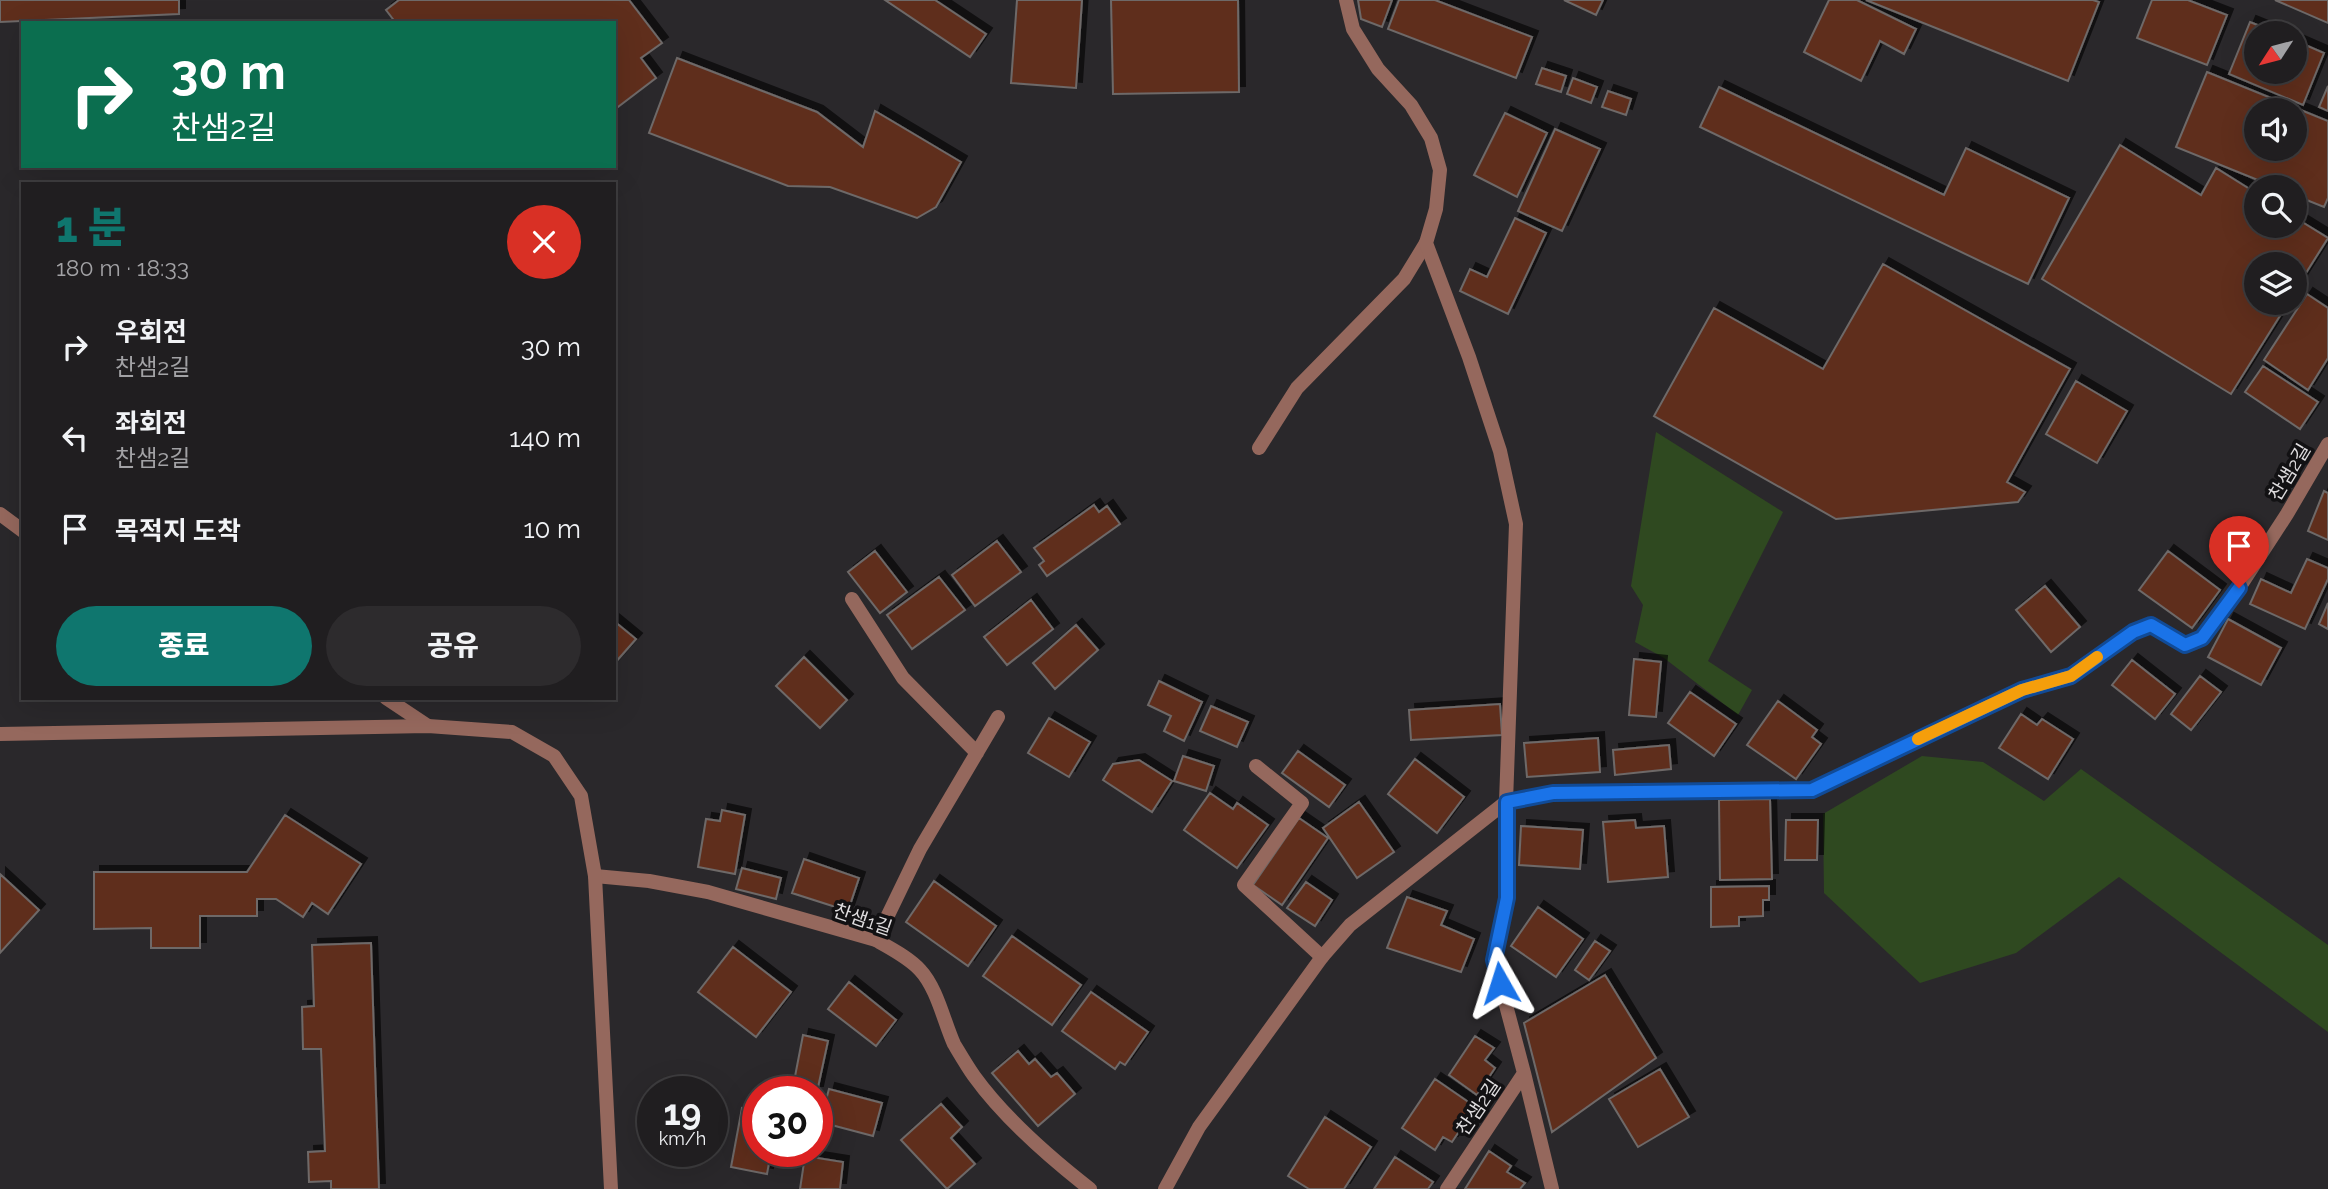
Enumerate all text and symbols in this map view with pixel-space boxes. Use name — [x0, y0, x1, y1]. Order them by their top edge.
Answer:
north arrow — [2244, 21, 2306, 84]
map controls — [2244, 21, 2307, 315]
text: 30 m — [171, 43, 286, 100]
icon: right — [56, 49, 147, 140]
button: sound — [2244, 98, 2307, 161]
text: 찬샘2길 — [171, 109, 276, 146]
button: search — [2244, 175, 2307, 238]
text: 1 분 — [56, 203, 126, 252]
button: close — [507, 205, 581, 279]
button: layers — [2244, 252, 2307, 315]
text: 180 m · 18:33 — [56, 254, 189, 281]
text: 우회전 — [115, 317, 187, 347]
icon: right — [56, 328, 94, 366]
text: 30 m — [521, 332, 581, 362]
text: 찬샘2길 — [115, 353, 190, 380]
text: 좌회전 — [115, 408, 187, 438]
icon: left — [56, 419, 94, 457]
text: 140 m — [509, 423, 581, 453]
street label: 찬샘2길 — [2264, 440, 2314, 504]
text: 찬샘2길 — [115, 444, 190, 471]
icon: arrive — [56, 510, 94, 548]
text: 10 m — [523, 514, 581, 544]
text: 목적지 도착 — [115, 516, 241, 546]
pin — [2209, 516, 2269, 588]
icon: arrive — [2220, 527, 2258, 565]
button: 종료 — [56, 606, 312, 686]
button: 공유 — [326, 606, 581, 686]
street label: 찬샘1길 — [831, 899, 895, 939]
position arrow — [1463, 946, 1537, 1020]
street label: 찬샘2길 — [1451, 1075, 1505, 1139]
speed limit sign: 30 — [742, 1076, 833, 1167]
text: 19 — [664, 1092, 701, 1133]
text: km/h — [659, 1128, 706, 1149]

